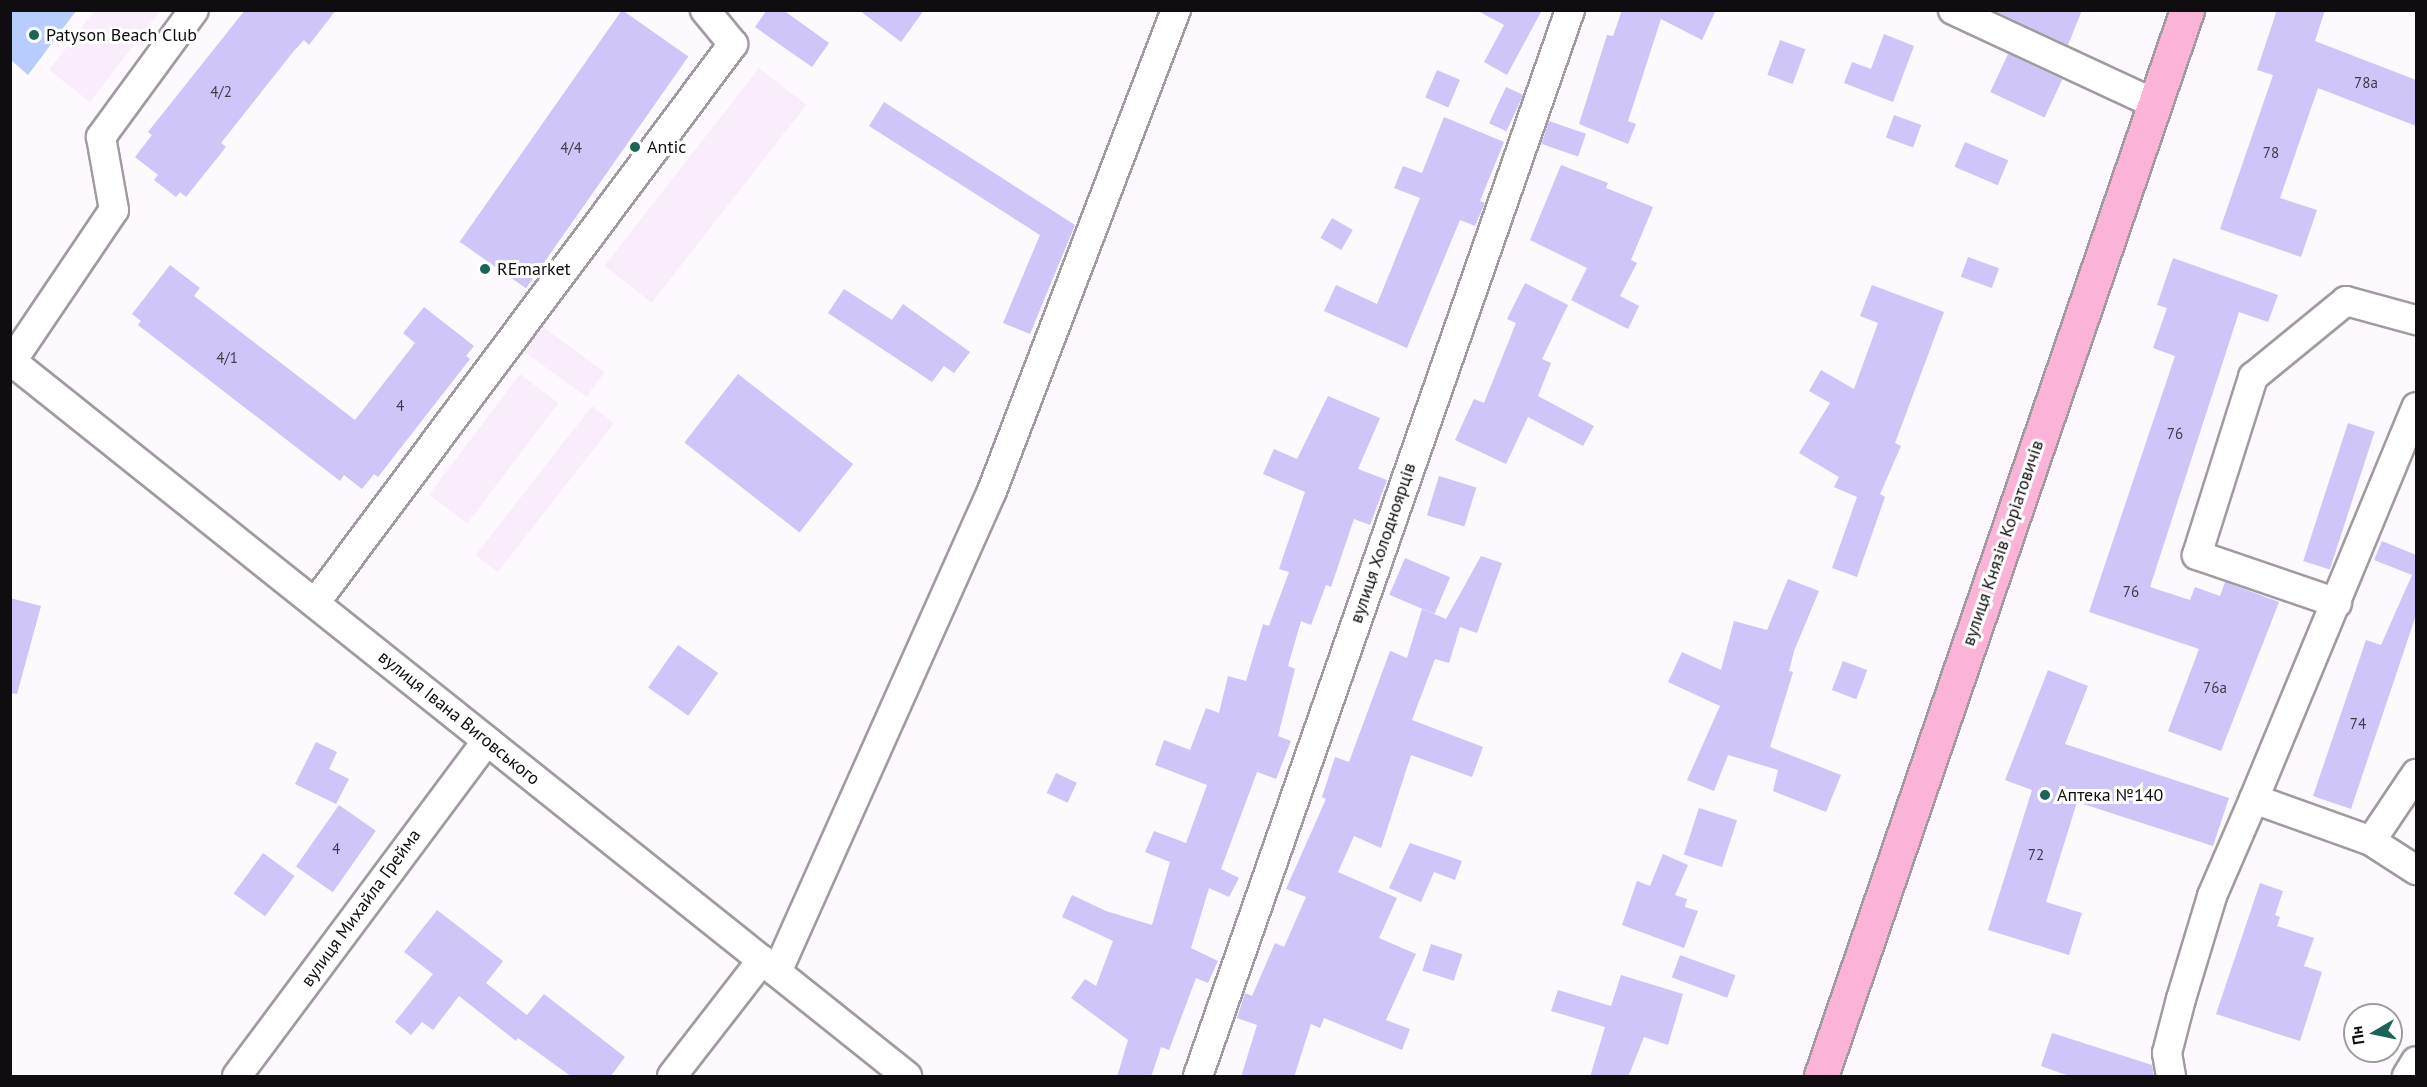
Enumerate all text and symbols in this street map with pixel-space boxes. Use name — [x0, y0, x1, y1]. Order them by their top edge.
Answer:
place label: Patyson Beach Club — [46, 24, 197, 46]
marker: Patyson Beach Club — [27, 28, 41, 42]
house number: 78а — [2354, 74, 2378, 92]
house number: 4/2 — [210, 83, 232, 101]
place label: Antic — [647, 136, 686, 158]
house number: 4/4 — [560, 139, 582, 157]
marker: Antic — [628, 140, 642, 154]
house number: 78 — [2263, 144, 2279, 162]
place label: REmarket — [497, 258, 571, 280]
marker: REmarket — [478, 262, 492, 276]
house number: 4/1 — [216, 349, 238, 367]
house number: 4 — [396, 397, 404, 415]
house number: 76 — [2167, 425, 2183, 443]
street label: вулиця Князів Коріатовичів — [1958, 437, 2048, 649]
street label: вулиця Холодноярців — [1345, 460, 1421, 626]
house number: 76 — [2123, 583, 2139, 601]
street label: вулиця Івана Виговського — [374, 646, 544, 790]
house number: 76а — [2203, 679, 2227, 697]
house number: 74 — [2350, 715, 2366, 733]
place label: Аптека №140 — [2057, 784, 2163, 806]
marker: Аптека №140 — [2038, 788, 2052, 802]
street label: вулиця Михайла Грейма — [297, 825, 425, 991]
house number: 4 — [332, 840, 340, 858]
house number: 72 — [2028, 846, 2044, 864]
north arrow — [2343, 1003, 2403, 1063]
text: Пн — [2346, 1025, 2369, 1046]

